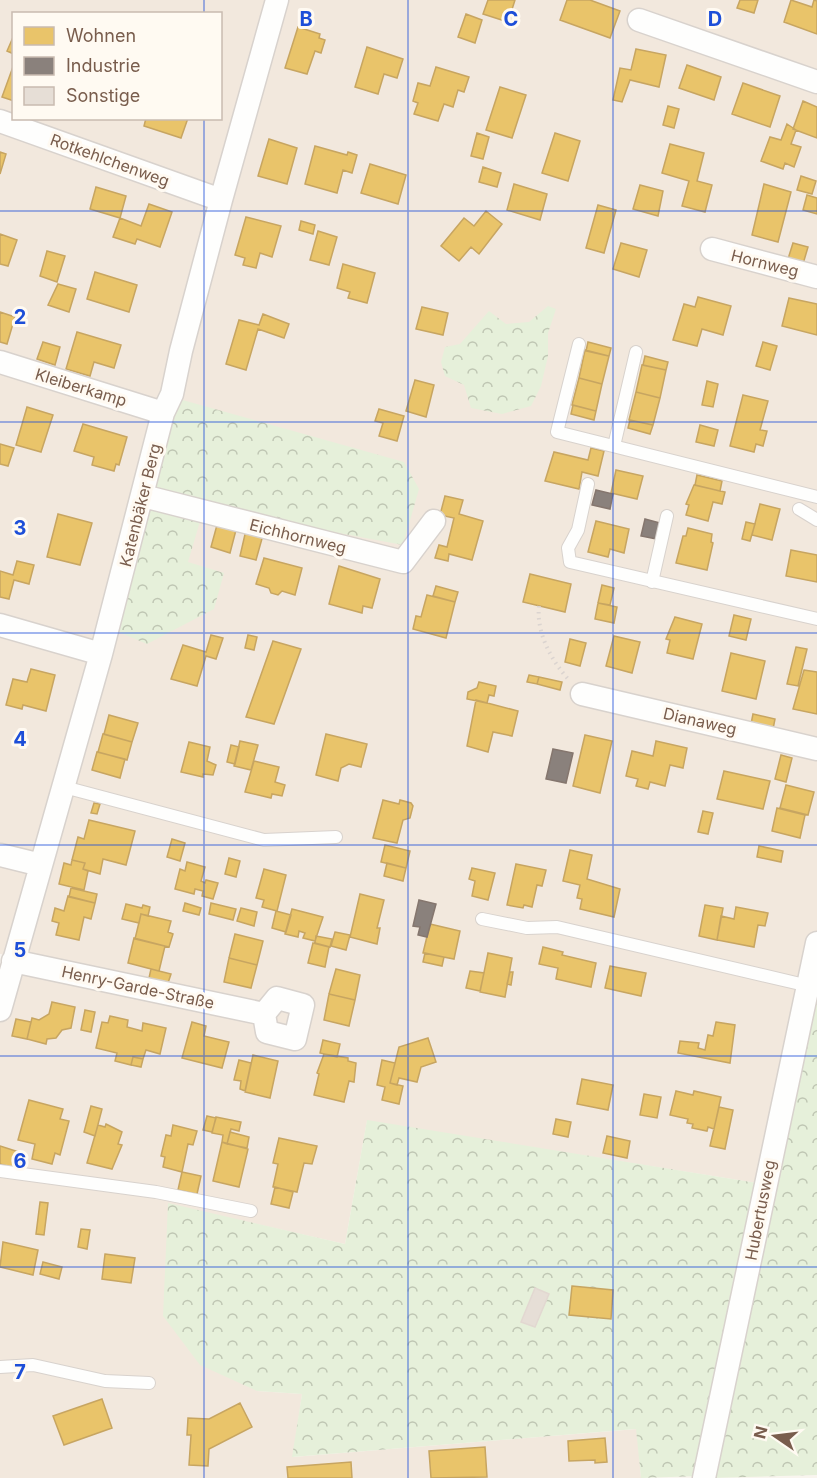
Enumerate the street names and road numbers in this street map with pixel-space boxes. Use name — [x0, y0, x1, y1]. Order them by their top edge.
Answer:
street label: Rotkehlchenweg — [48, 129, 172, 191]
street label: Hornweg — [729, 245, 801, 281]
street label: Kleiberkamp — [33, 364, 129, 410]
street label: Katenbäker Berg — [115, 441, 165, 569]
street label: Eichhornweg — [248, 514, 348, 558]
street label: Dianaweg — [661, 703, 739, 739]
street label: Henry-Garde-Straße — [60, 961, 216, 1013]
street label: Hubertusweg — [740, 1158, 780, 1262]

